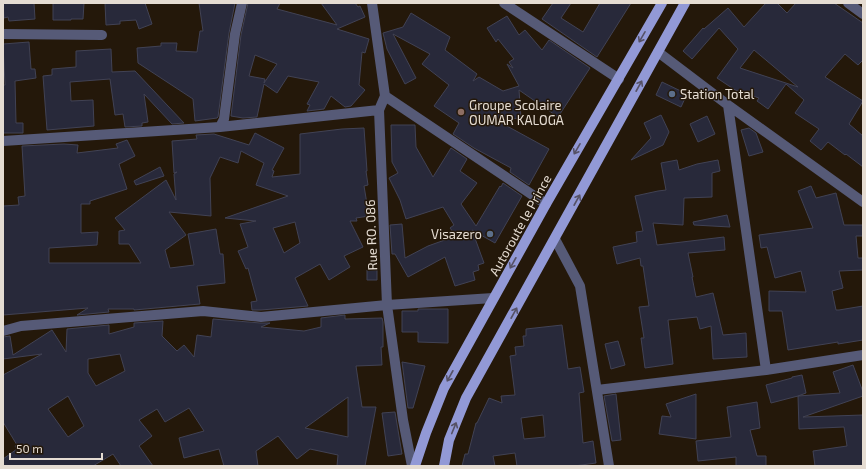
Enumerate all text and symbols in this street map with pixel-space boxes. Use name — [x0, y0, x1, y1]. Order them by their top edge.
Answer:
one-way arrow — [638, 31, 646, 43]
one-way arrow — [636, 80, 644, 92]
place label: Station Total — [680, 86, 755, 102]
marker: Station Total — [667, 89, 677, 99]
place label: Groupe Scolaire OUMAR KALOGA — [469, 97, 564, 128]
marker: Groupe Scolaire OUMAR KALOGA — [456, 107, 466, 117]
one-way arrow — [573, 143, 581, 155]
street label: Autoroute le Prince — [486, 172, 554, 278]
one-way arrow — [573, 194, 581, 206]
street label: Rue RO. 086 — [362, 199, 380, 271]
place label: Visazero — [431, 226, 482, 242]
marker: Visazero — [485, 229, 495, 239]
one-way arrow — [509, 256, 517, 268]
one-way arrow — [510, 307, 518, 319]
one-way arrow — [446, 370, 454, 382]
one-way arrow — [450, 423, 458, 435]
scale bar — [10, 435, 102, 461]
text: 50 m — [16, 441, 43, 455]

